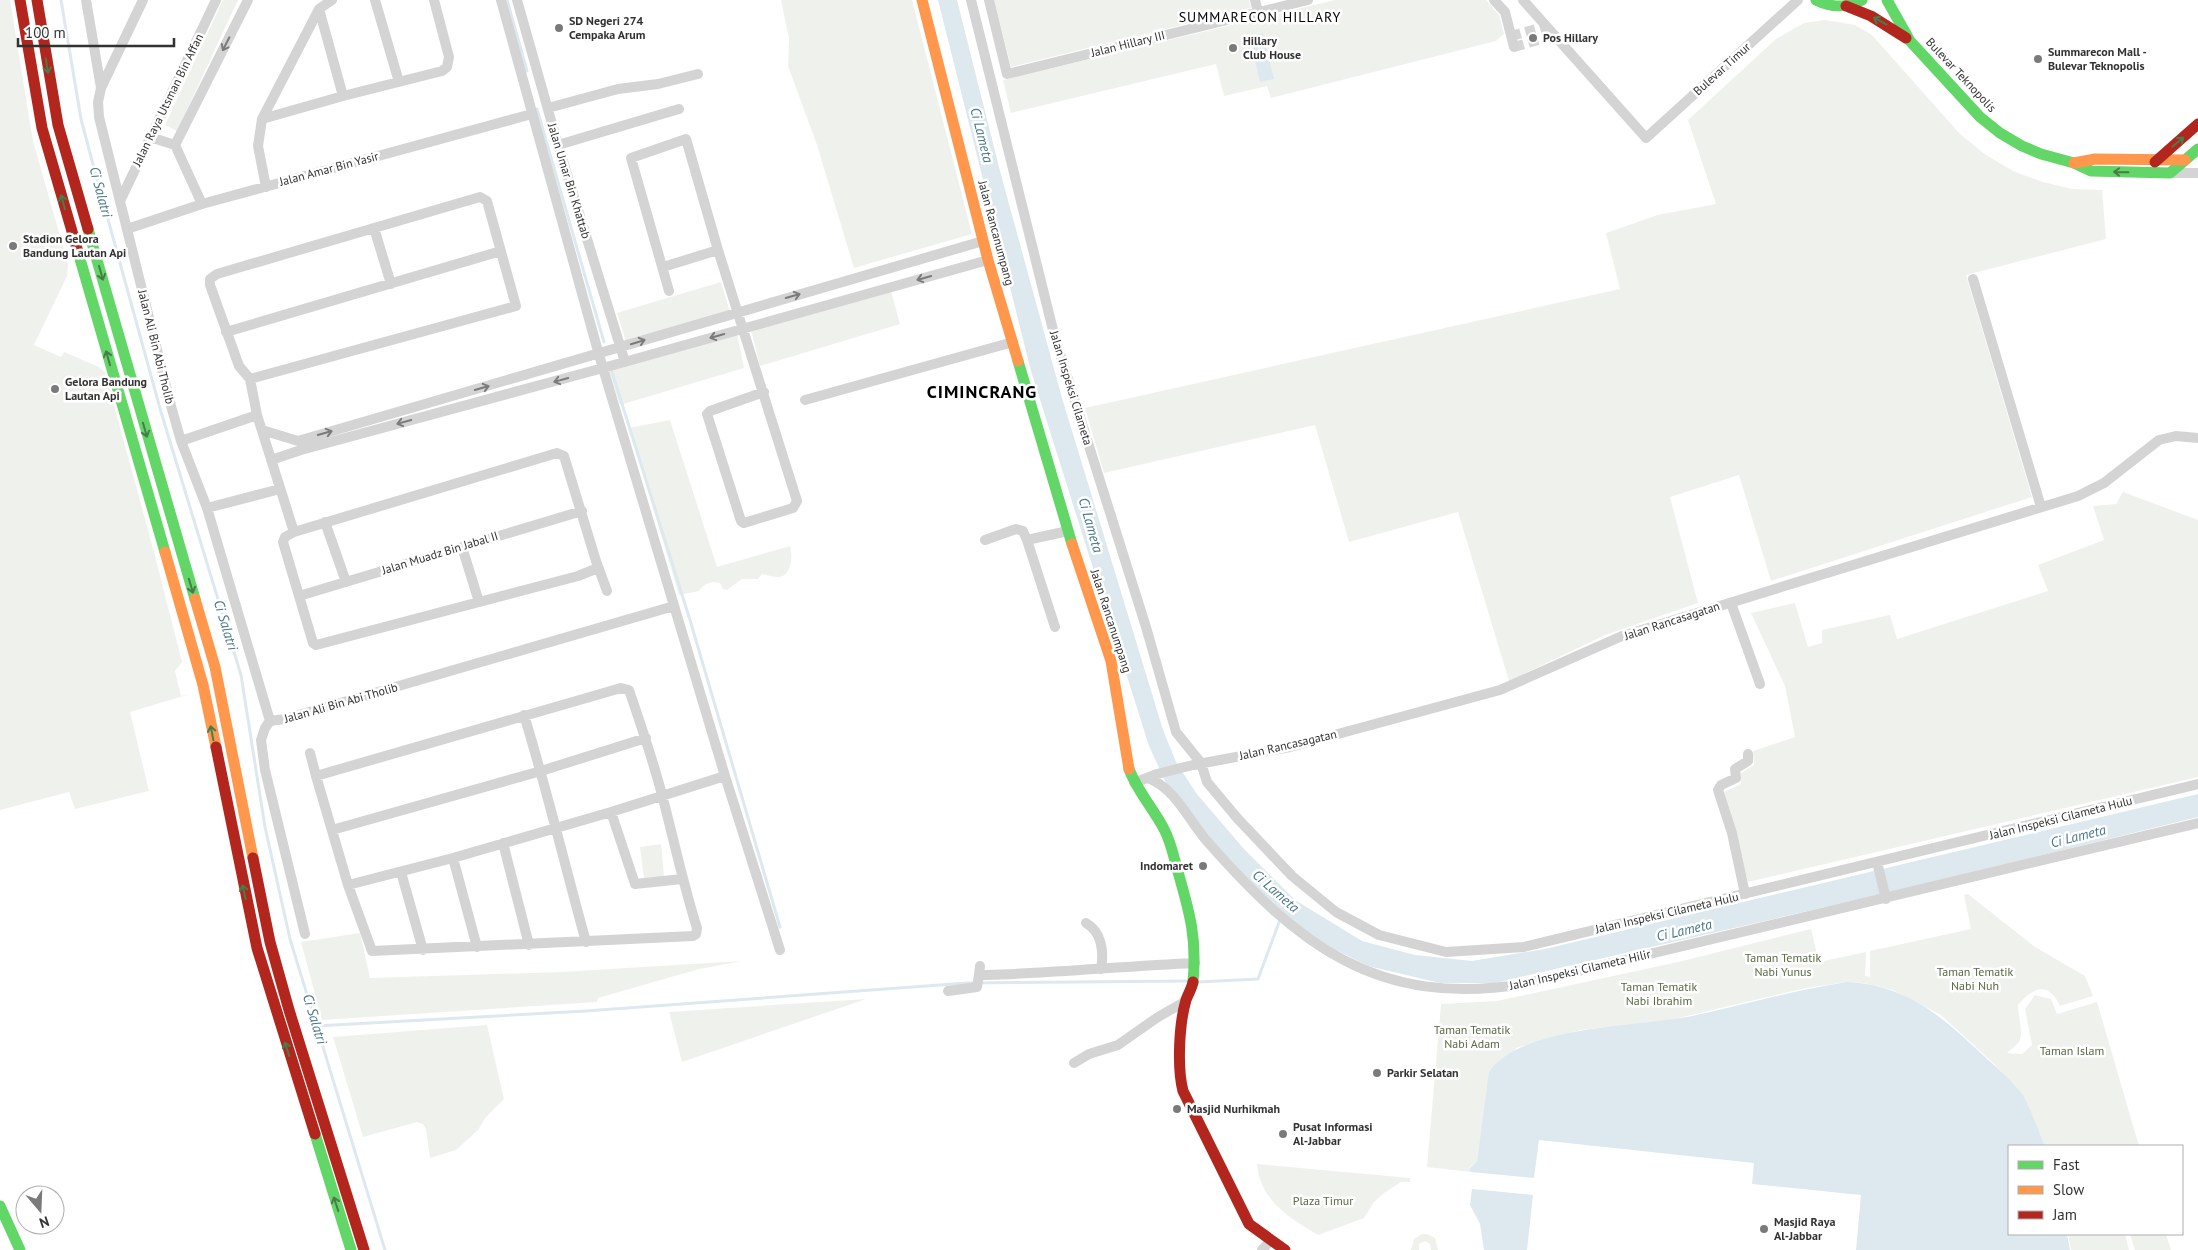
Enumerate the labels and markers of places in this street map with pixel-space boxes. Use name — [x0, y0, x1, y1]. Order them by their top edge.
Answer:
place label: SD Negeri 274 Cempaka Arum — [569, 13, 646, 42]
marker: SD Negeri 274 Cempaka Arum — [553, 22, 565, 34]
place label: Pos Hillary — [1543, 30, 1598, 45]
marker: Pos Hillary — [1527, 32, 1539, 44]
place label: Hillary Club House — [1243, 33, 1301, 62]
marker: Hillary Club House — [1227, 42, 1239, 54]
place label: Summarecon Mall - Bulevar Teknopolis — [2048, 44, 2147, 73]
marker: Summarecon Mall - Bulevar Teknopolis — [2032, 53, 2044, 65]
place label: Stadion Gelora Bandung Lautan Api — [23, 231, 126, 260]
marker: Stadion Gelora Bandung Lautan Api — [7, 240, 19, 252]
place label: Gelora Bandung Lautan Api — [65, 374, 147, 403]
marker: Gelora Bandung Lautan Api — [49, 383, 61, 395]
place label: Indomaret — [1140, 858, 1194, 873]
marker: Indomaret — [1197, 860, 1209, 872]
place label: Parkir Selatan — [1387, 1065, 1459, 1080]
marker: Parkir Selatan — [1371, 1067, 1383, 1079]
place label: Masjid Nurhikmah — [1187, 1101, 1280, 1116]
marker: Masjid Nurhikmah — [1171, 1103, 1183, 1115]
place label: Pusat Informasi Al-Jabbar — [1293, 1119, 1373, 1148]
marker: Pusat Informasi Al-Jabbar — [1277, 1128, 1289, 1140]
place label: Masjid Raya Al-Jabbar — [1774, 1214, 1835, 1243]
marker: Masjid Raya Al-Jabbar — [1758, 1223, 1770, 1235]

